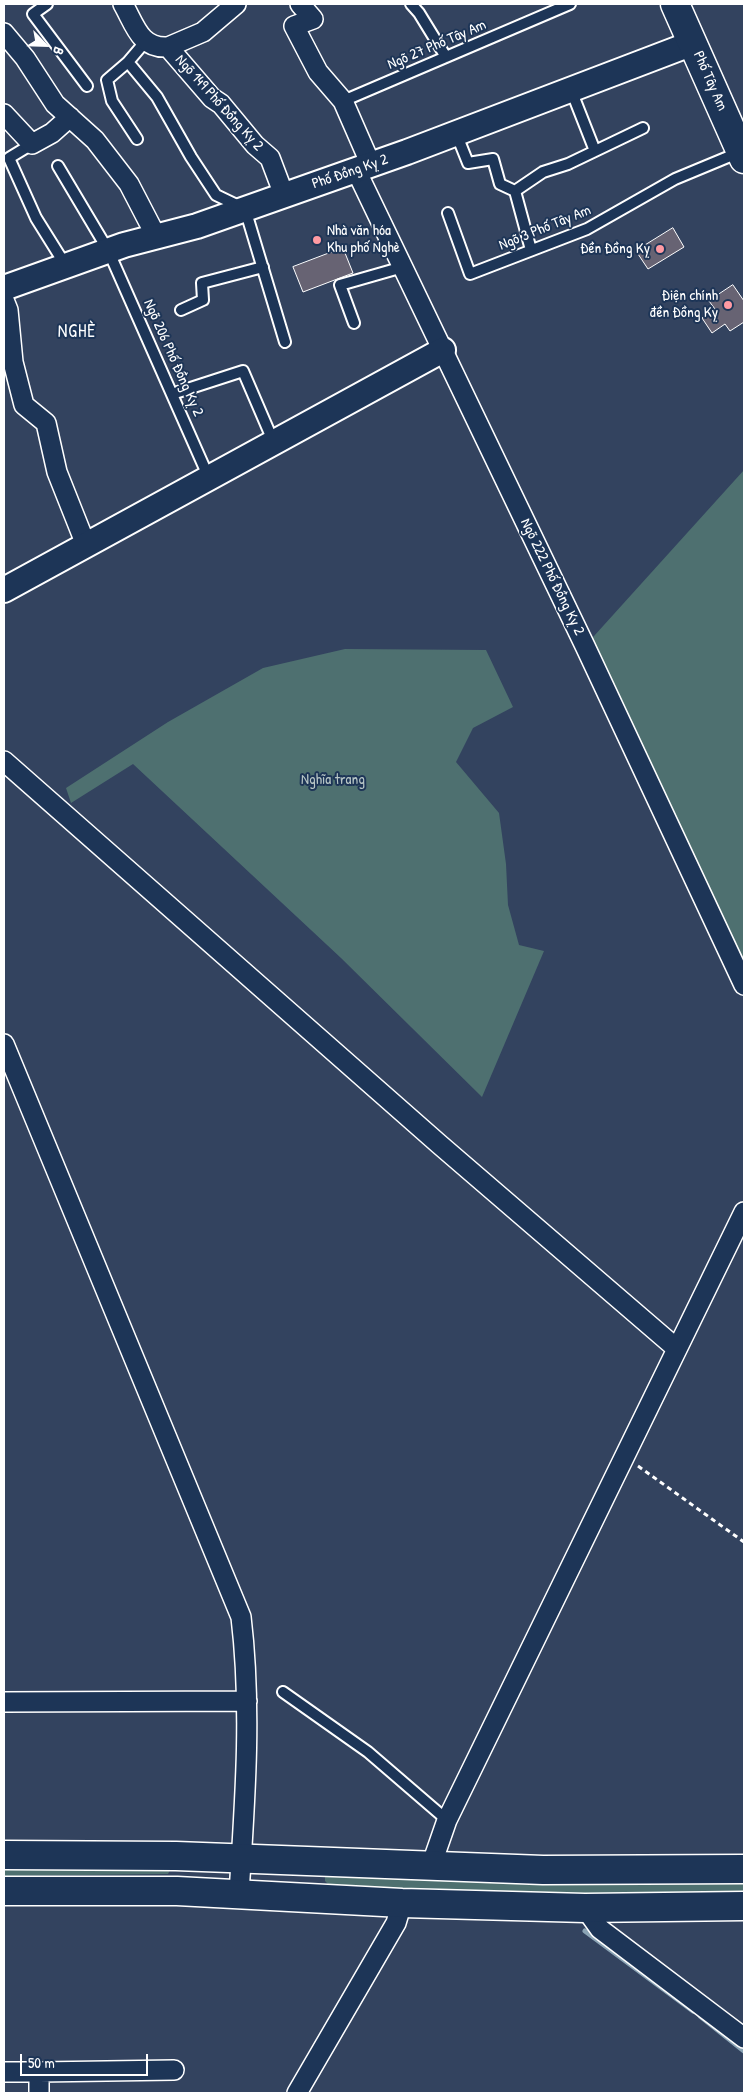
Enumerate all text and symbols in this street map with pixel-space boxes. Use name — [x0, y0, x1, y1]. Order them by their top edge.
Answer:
street label: Ngõ 27 Phố Tây Am — [385, 16, 489, 74]
north arrow — [20, 20, 70, 70]
text: B — [49, 44, 69, 58]
street label: Phố Tây Am — [689, 48, 731, 114]
street label: Ngõ 149 Phố Đồng Kỵ 2 — [171, 51, 267, 155]
street label: Phố Đồng Kỵ 2 — [310, 151, 390, 193]
street label: Ngõ 3 Phố Tây Am — [496, 201, 594, 255]
place label: Nhà văn hóa Khu phố Nghè — [327, 222, 400, 257]
marker: Nhà văn hóa Khu phố Nghè — [311, 234, 323, 246]
place label: Đền Đồng Kỵ — [580, 240, 650, 258]
marker: Đền Đồng Kỵ — [654, 243, 666, 255]
place label: Điện chính đền Đồng Kỵ — [650, 287, 718, 322]
street label: Ngõ 206 Phố Đồng Kỵ 2 — [139, 297, 207, 419]
marker: Điện chính đền Đồng Kỵ — [722, 299, 734, 311]
district label: NGHÈ — [57, 321, 97, 343]
street label: Ngõ 222 Phố Đồng Kỵ 2 — [516, 516, 588, 638]
park label: Nghĩa trang — [301, 771, 365, 789]
scale bar — [22, 2044, 150, 2076]
text: 50 m — [28, 2052, 55, 2073]

